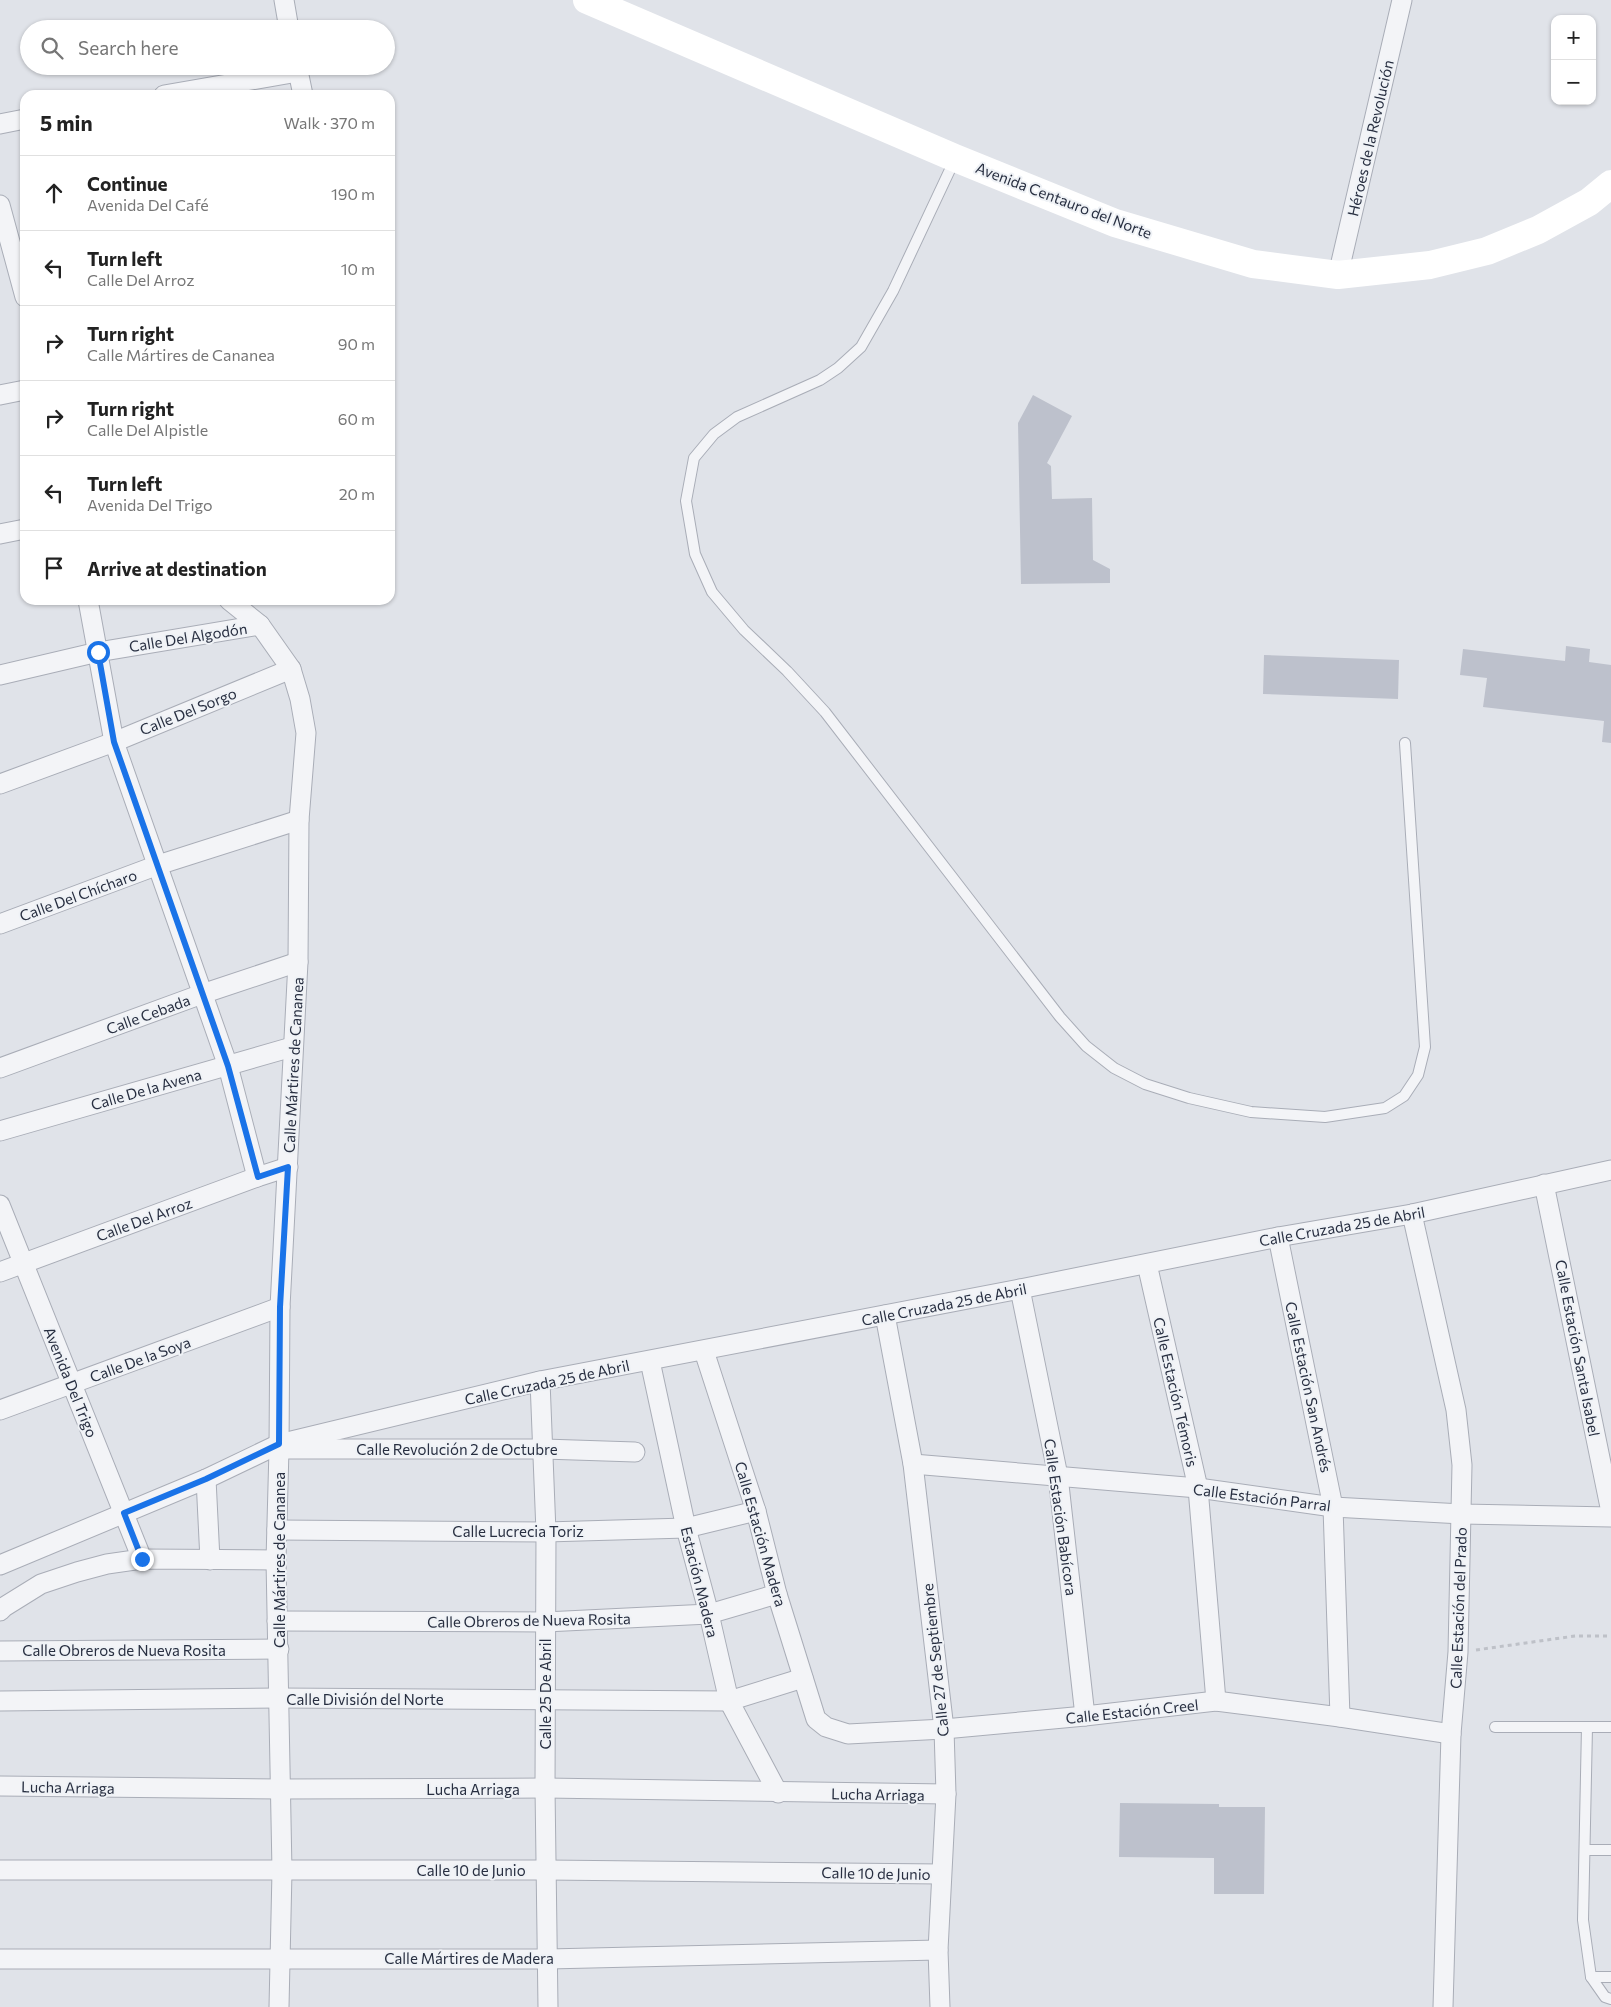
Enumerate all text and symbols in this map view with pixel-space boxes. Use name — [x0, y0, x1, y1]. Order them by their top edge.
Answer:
map controls — [1551, 15, 1596, 105]
button: + — [1551, 15, 1596, 60]
search box — [20, 20, 395, 75]
icon: search — [38, 34, 66, 62]
text: Search here — [78, 36, 178, 59]
street label: Héroes de la Revolución — [1343, 58, 1397, 218]
button: − — [1551, 60, 1596, 105]
text: 5 min — [40, 110, 93, 135]
text: Walk · 370 m — [284, 113, 375, 132]
street label: Avenida Centauro del Norte — [973, 158, 1155, 242]
text: Continue — [87, 172, 167, 195]
icon: ahead — [40, 179, 68, 207]
text: 190 m — [331, 184, 375, 203]
text: Avenida Del Café — [87, 195, 209, 214]
text: Turn left — [87, 247, 162, 270]
icon: left — [40, 254, 68, 282]
text: 10 m — [341, 259, 375, 278]
text: Calle Del Arroz — [87, 270, 194, 289]
text: Turn right — [87, 322, 174, 345]
icon: right — [40, 329, 68, 357]
text: 90 m — [338, 334, 375, 353]
text: Calle Mártires de Cananea — [87, 345, 275, 364]
text: Turn right — [87, 397, 174, 420]
icon: right — [40, 404, 68, 432]
text: 60 m — [338, 409, 375, 428]
text: Calle Del Alpistle — [87, 420, 208, 439]
text: Turn left — [87, 472, 162, 495]
icon: left — [40, 479, 68, 507]
text: 20 m — [339, 484, 375, 503]
text: Avenida Del Trigo — [87, 495, 213, 514]
icon: arrive — [40, 554, 68, 582]
text: Arrive at destination — [87, 557, 267, 580]
street label: Calle Del Algodón — [128, 619, 248, 655]
route start — [87, 641, 110, 664]
street label: Calle Del Sorgo — [137, 683, 239, 739]
street label: Calle Del Chícharo — [17, 865, 139, 925]
street label: Calle Mártires de Cananea — [279, 977, 307, 1153]
street label: Calle Cebada — [104, 991, 192, 1037]
street label: Calle De la Avena — [89, 1065, 203, 1113]
street label: Calle Del Arroz — [94, 1193, 194, 1245]
street label: Calle Cruzada 25 de Abril — [1258, 1203, 1426, 1249]
street label: Calle Estación Santa Isabel — [1552, 1258, 1604, 1438]
street label: Calle Cruzada 25 de Abril — [860, 1279, 1028, 1329]
street label: Calle Estación San Andrés — [1282, 1300, 1336, 1474]
street label: Calle Estación Témoris — [1150, 1315, 1202, 1469]
street label: Avenida Del Trigo — [41, 1324, 101, 1440]
street label: Calle De la Soya — [87, 1332, 193, 1386]
street label: Calle Cruzada 25 de Abril — [463, 1356, 631, 1408]
street label: Calle Estación Babícora — [1041, 1437, 1081, 1597]
street label: Calle Revolución 2 de Octubre — [356, 1440, 558, 1458]
street label: Calle Estación Madera — [732, 1459, 790, 1609]
street label: Calle Mártires de Cananea — [270, 1472, 288, 1648]
street label: Calle Estación Parral — [1192, 1480, 1332, 1514]
street label: Calle Lucrecia Toriz — [452, 1522, 584, 1540]
street label: Estación Madera — [678, 1525, 722, 1639]
street label: Calle Estación del Prado — [1446, 1527, 1470, 1689]
route end — [131, 1548, 154, 1571]
street label: Calle 27 de Septiembre — [918, 1582, 952, 1738]
street label: Calle Obreros de Nueva Rosita — [427, 1609, 631, 1631]
street label: Calle 25 De Abril — [536, 1638, 554, 1750]
street label: Calle Obreros de Nueva Rosita — [22, 1641, 226, 1659]
street label: Calle División del Norte — [286, 1690, 444, 1708]
street label: Calle Estación Creel — [1065, 1695, 1199, 1727]
street label: Lucha Arriaga — [21, 1777, 115, 1797]
street label: Lucha Arriaga — [426, 1780, 520, 1798]
street label: Lucha Arriaga — [831, 1784, 925, 1804]
street label: Calle 10 de Junio — [416, 1861, 526, 1879]
street label: Calle 10 de Junio — [821, 1863, 931, 1883]
street label: Calle Mártires de Madera — [384, 1949, 554, 1967]

